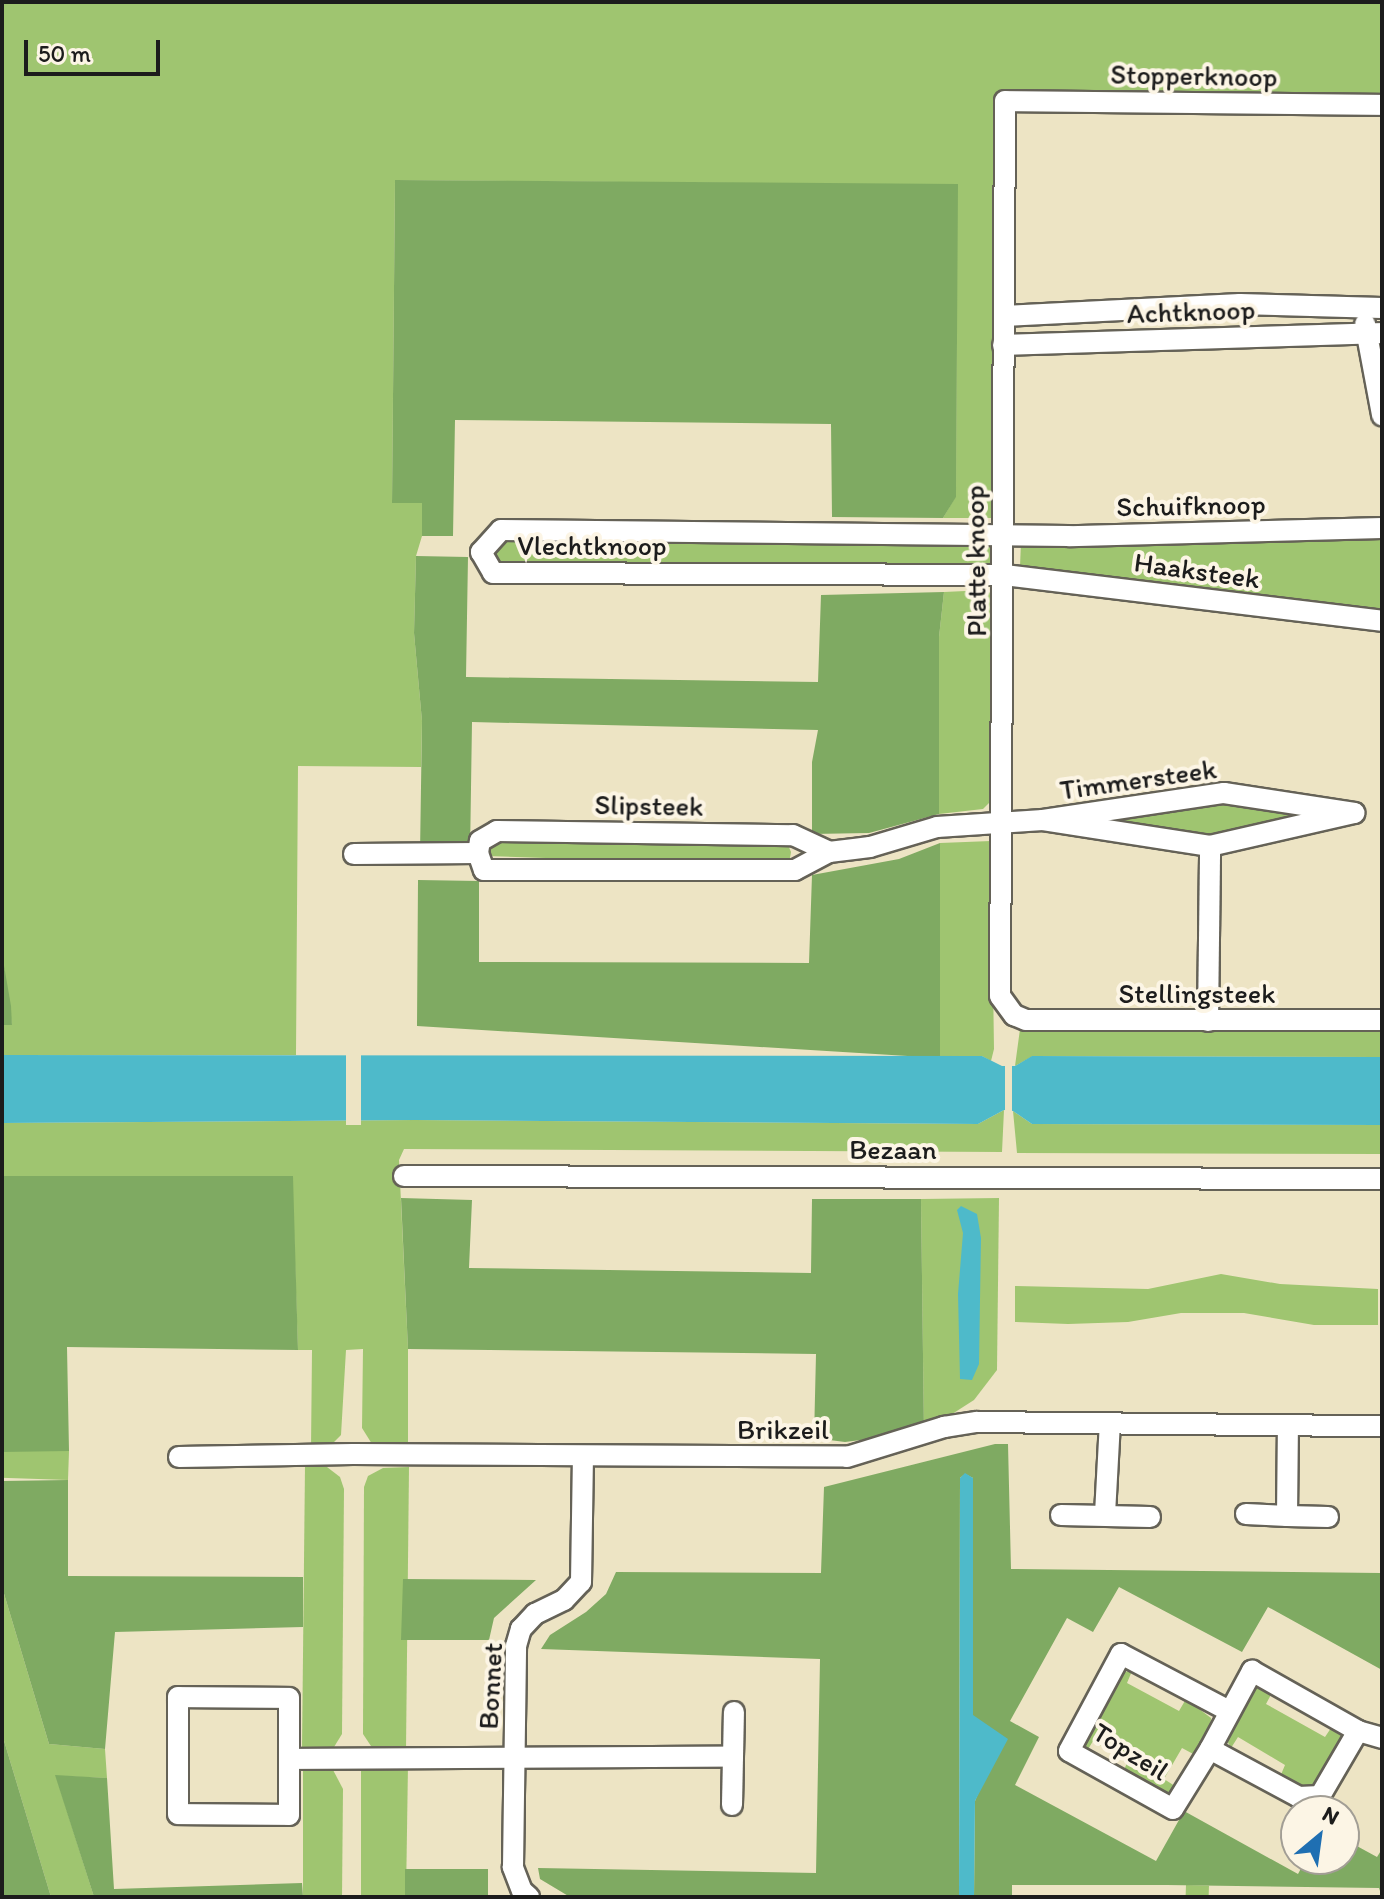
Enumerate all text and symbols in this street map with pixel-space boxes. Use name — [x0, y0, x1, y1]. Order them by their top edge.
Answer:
scale bar — [28, 24, 164, 74]
text: 50 m — [38, 39, 91, 68]
street label: Stopperknoop — [1110, 57, 1278, 93]
street label: Achtknoop — [1126, 292, 1256, 330]
street label: Platte knoop — [957, 485, 993, 637]
street label: Schuifknoop — [1116, 487, 1266, 523]
street label: Vlechtknoop — [517, 528, 667, 562]
street label: Haaksteek — [1132, 545, 1262, 595]
street label: Timmersteek — [1058, 751, 1218, 807]
street label: Slipsteek — [594, 787, 704, 823]
street label: Stellingsteek — [1119, 976, 1275, 1010]
street label: Bezaan — [849, 1132, 937, 1166]
street label: Brikzeil — [737, 1412, 829, 1446]
street label: Bonnet — [471, 1642, 509, 1730]
street label: Topzeil — [1087, 1715, 1175, 1787]
north arrow — [1280, 1795, 1360, 1875]
text: N — [1318, 1800, 1344, 1831]

